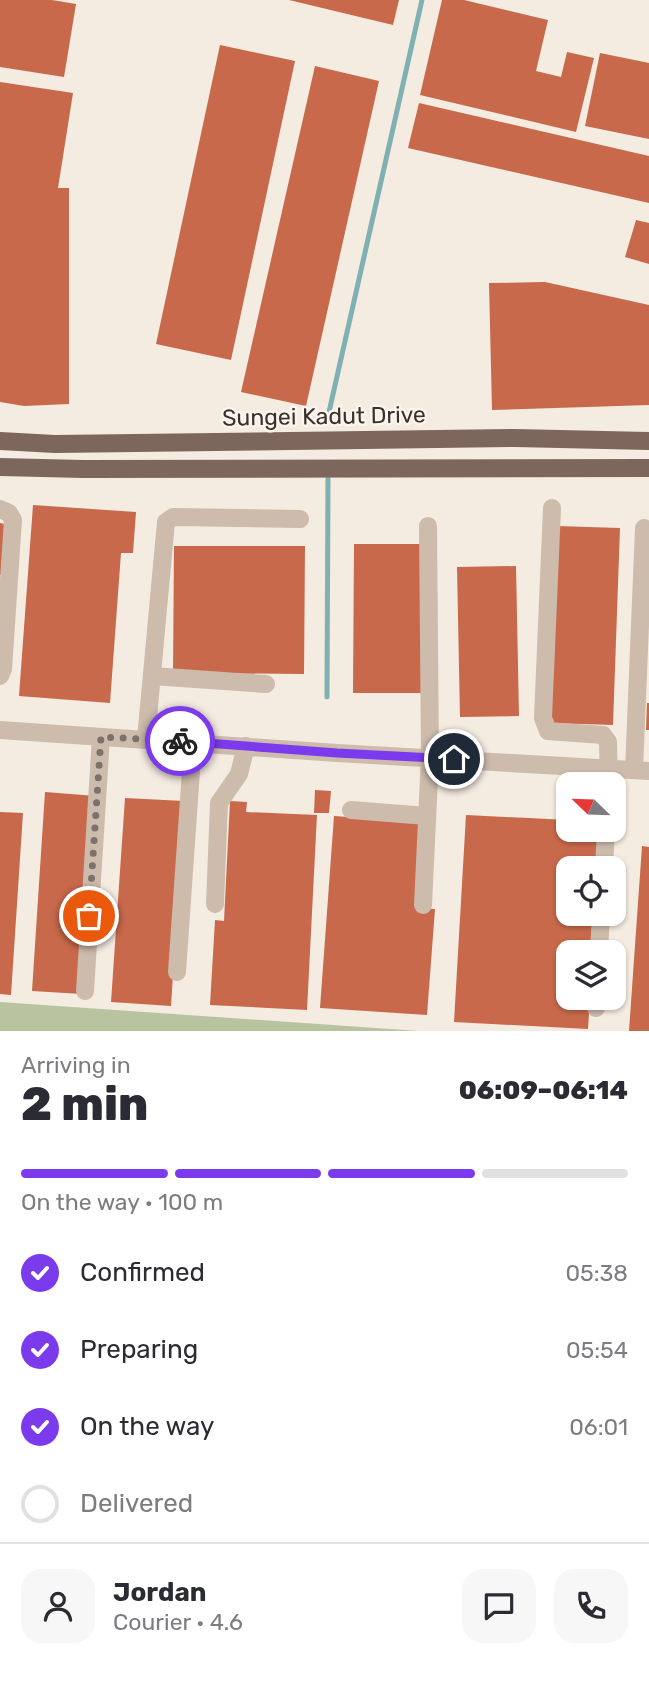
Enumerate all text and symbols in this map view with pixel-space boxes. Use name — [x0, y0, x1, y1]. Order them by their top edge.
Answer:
street label: Sungei Kadut Drive — [222, 400, 426, 432]
courier — [145, 706, 215, 776]
icon: bike — [161, 722, 199, 760]
pin — [424, 729, 484, 789]
icon: home — [435, 740, 473, 778]
north arrow — [556, 772, 626, 842]
map controls — [556, 772, 626, 1010]
button: locate — [556, 856, 626, 926]
pin — [59, 886, 119, 946]
icon: bag — [70, 897, 108, 935]
button: layers — [556, 940, 626, 1010]
text: Arriving in — [21, 1051, 131, 1079]
text: 06:09–06:14 — [459, 1075, 628, 1106]
text: 2 min — [21, 1077, 148, 1132]
text: On the way · 100 m — [21, 1188, 223, 1216]
icon: check — [21, 1254, 59, 1292]
text: Confirmed — [80, 1257, 205, 1288]
text: 05:38 — [565, 1259, 628, 1287]
icon: check — [21, 1331, 59, 1369]
text: Preparing — [80, 1334, 198, 1365]
text: 05:54 — [566, 1336, 628, 1364]
icon: check — [21, 1408, 59, 1446]
text: On the way — [80, 1411, 214, 1442]
text: 06:01 — [569, 1413, 628, 1441]
text: Delivered — [80, 1488, 193, 1519]
button: person — [21, 1569, 95, 1643]
button: chat — [462, 1569, 536, 1643]
button: phone — [554, 1569, 628, 1643]
text: Jordan — [113, 1577, 206, 1608]
text: Courier · 4.6 — [113, 1608, 243, 1636]

